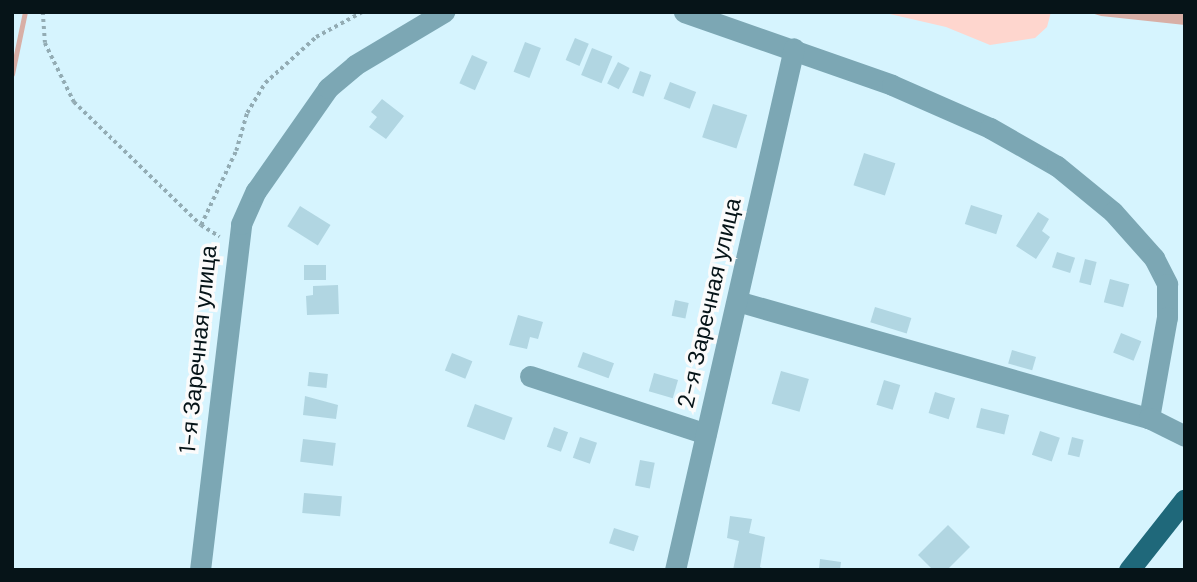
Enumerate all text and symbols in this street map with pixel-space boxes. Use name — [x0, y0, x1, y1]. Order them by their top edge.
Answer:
street label: 2-я Заречная улица — [671, 195, 747, 411]
street label: 1-я Заречная улица — [173, 244, 223, 454]

